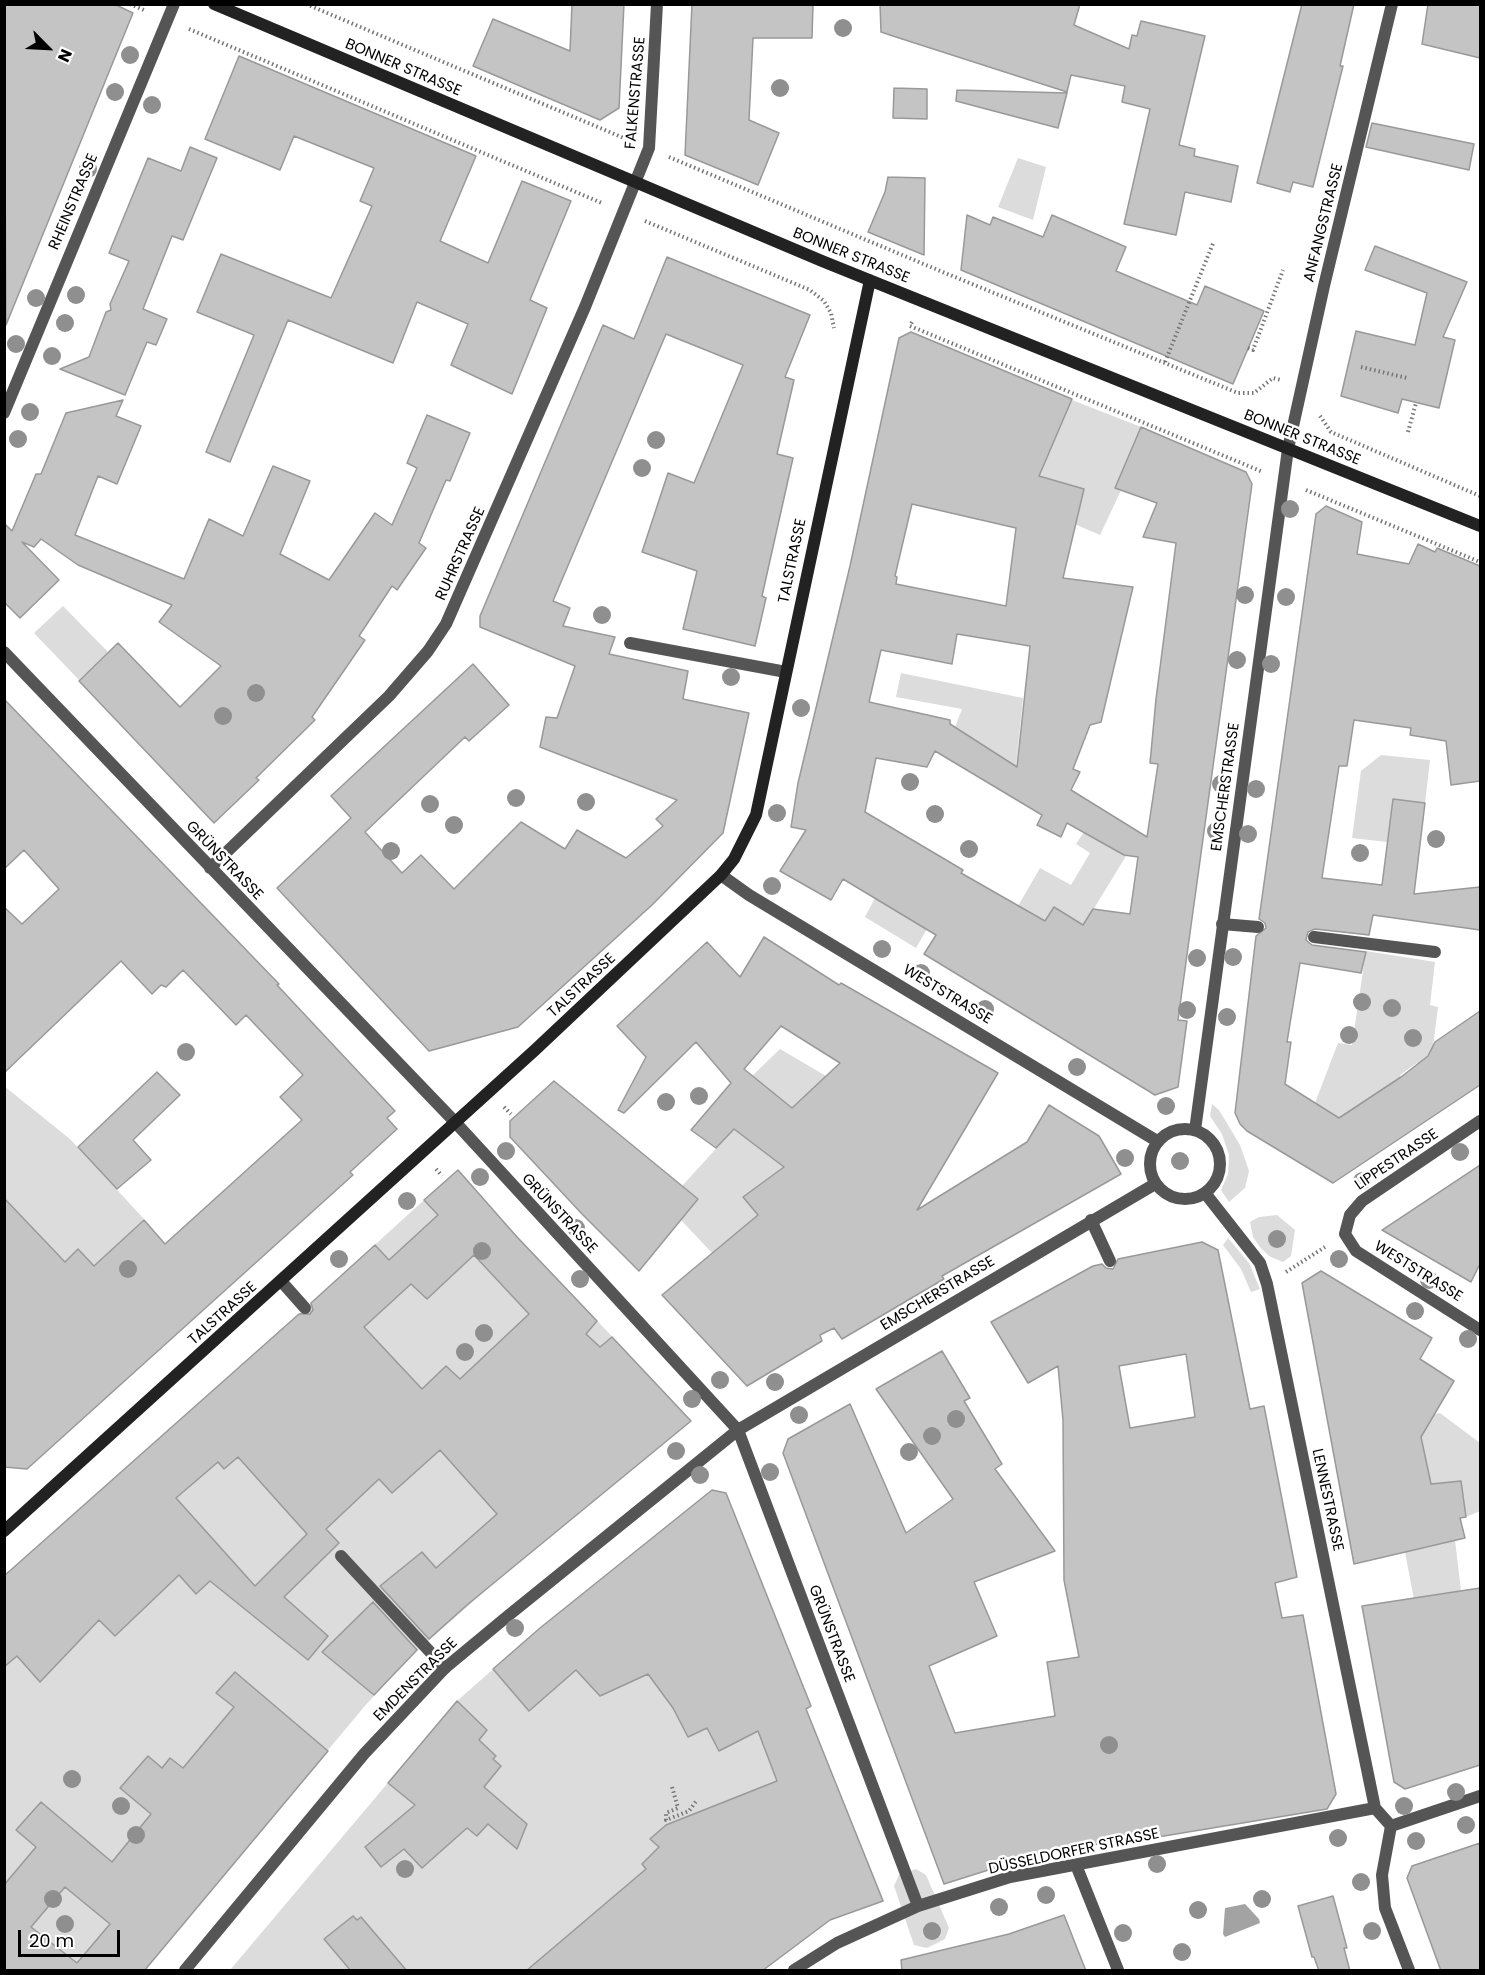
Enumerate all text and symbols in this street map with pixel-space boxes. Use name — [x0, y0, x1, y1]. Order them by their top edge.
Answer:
north arrow — [18, 18, 78, 78]
street label: BONNER STRASSE — [342, 35, 464, 101]
street label: FALKENSTRASSE — [622, 36, 650, 150]
text: N — [52, 45, 78, 66]
street label: RHEINSTRASSE — [46, 151, 102, 253]
street label: ANFANGSTRASSE — [1301, 162, 1347, 284]
street label: BONNER STRASSE — [790, 224, 912, 288]
street label: BONNER STRASSE — [1241, 406, 1363, 470]
street label: RUHRSTRASSE — [432, 505, 490, 603]
street label: TALSTRASSE — [775, 517, 811, 605]
street label: EMSCHERSTRASSE — [1208, 722, 1244, 852]
street label: GRÜNSTRASSE — [182, 818, 266, 904]
street label: TALSTRASSE — [544, 950, 620, 1022]
street label: WESTSTRASSE — [899, 961, 995, 1029]
street label: LIPPESTRASSE — [1352, 1126, 1442, 1194]
street label: GRÜNSTRASSE — [517, 1170, 601, 1258]
street label: WESTSTRASSE — [1371, 1238, 1465, 1306]
street label: EMSCHERSTRASSE — [878, 1253, 998, 1335]
street label: TALSTRASSE — [185, 1278, 261, 1350]
street label: LENNESTRASSE — [1307, 1447, 1347, 1553]
street label: GRÜNSTRASSE — [804, 1583, 858, 1685]
street label: EMDENSTRASSE — [370, 1634, 462, 1726]
street label: DÜSSELDORFER STRASSE — [987, 1825, 1161, 1879]
scale bar — [21, 1918, 123, 1956]
text: 20 m — [29, 1928, 74, 1953]

